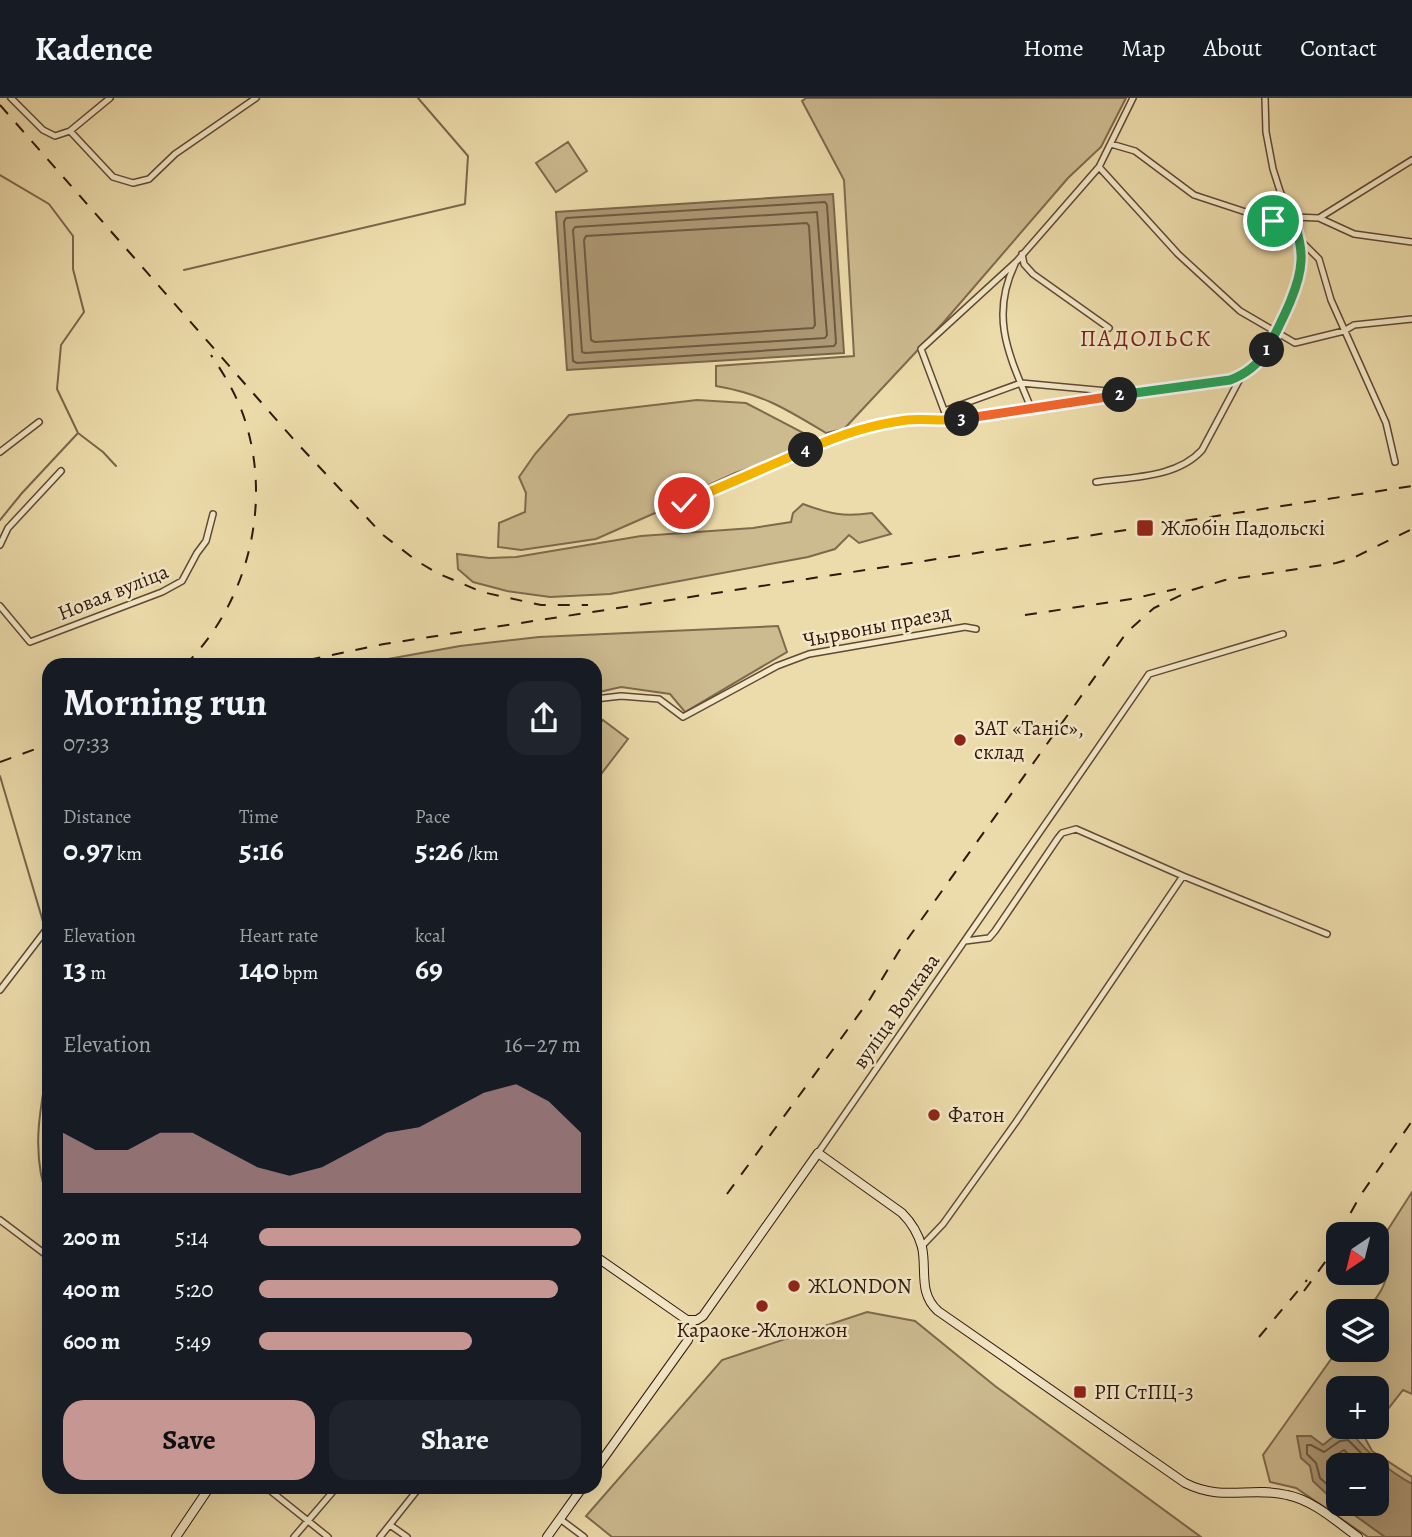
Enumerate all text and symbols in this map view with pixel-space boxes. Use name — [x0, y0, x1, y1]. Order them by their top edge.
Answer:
text: Kadence — [35, 26, 153, 71]
text: Home — [1023, 32, 1084, 64]
text: Map — [1122, 32, 1166, 64]
text: About — [1204, 32, 1262, 64]
text: Contact — [1300, 32, 1377, 64]
pin — [1243, 191, 1303, 251]
icon: arrive — [1254, 202, 1292, 240]
district label: ПАДОЛЬСК — [1080, 323, 1212, 354]
pin: 1 — [1250, 332, 1284, 368]
text: 1 — [1263, 336, 1270, 362]
pin: 2 — [1102, 378, 1138, 412]
text: 2 — [1115, 381, 1124, 407]
pin: 3 — [944, 402, 979, 436]
text: 3 — [957, 405, 966, 431]
pin: 4 — [788, 432, 824, 468]
text: 4 — [801, 436, 810, 462]
pin — [654, 473, 714, 533]
icon: check — [665, 484, 703, 522]
place label: Жлобін Падольскі — [1161, 514, 1325, 542]
marker: Жлобін Падольскі — [1135, 518, 1155, 538]
street label: Новая вуліца — [53, 557, 173, 627]
street label: Чырвоны праезд — [801, 598, 953, 654]
text: Morning run — [63, 676, 267, 728]
button: share — [507, 681, 581, 755]
place label: ЗАТ «Таніс», склад — [974, 714, 1084, 766]
text: 07:33 — [63, 728, 110, 759]
marker: ЗАТ «Таніс», склад — [952, 732, 968, 748]
text: Distance — [63, 804, 131, 830]
text: Time — [239, 804, 278, 830]
text: Pace — [415, 804, 450, 830]
text: 0.97 — [63, 830, 113, 870]
text: 5:16 — [239, 830, 284, 870]
text: 5:26 — [415, 830, 463, 870]
text: km — [113, 841, 142, 867]
text: /km — [463, 841, 499, 867]
text: Elevation — [63, 923, 136, 949]
text: Heart rate — [239, 923, 318, 949]
text: kcal — [415, 923, 445, 949]
street label: вуліца Волкава — [846, 948, 946, 1074]
text: 13 — [63, 949, 87, 989]
text: 140 — [239, 949, 279, 989]
text: 69 — [415, 949, 443, 989]
text: m — [87, 960, 106, 986]
text: bpm — [279, 960, 318, 986]
text: Elevation — [63, 1029, 151, 1060]
text: 16–27 m — [504, 1029, 581, 1060]
place label: Фатон — [948, 1101, 1005, 1129]
marker: Фатон — [926, 1107, 942, 1123]
text: 200 m — [63, 1222, 121, 1253]
text: 5:14 — [175, 1222, 209, 1253]
north arrow — [1326, 1222, 1390, 1284]
map controls — [1326, 1222, 1389, 1516]
place label: ЖLONDON — [808, 1272, 912, 1300]
text: 400 m — [63, 1274, 120, 1305]
text: 5:20 — [175, 1274, 214, 1305]
marker: ЖLONDON — [786, 1278, 802, 1294]
marker: Караоке-Жлонжон — [754, 1298, 770, 1314]
button: layers — [1326, 1299, 1389, 1362]
place label: Караоке-Жлонжон — [676, 1316, 848, 1344]
text: 600 m — [63, 1326, 120, 1357]
text: 5:49 — [175, 1326, 211, 1357]
button: + — [1326, 1376, 1389, 1439]
place label: РП СтПЦ-3 — [1094, 1378, 1194, 1406]
marker: РП СтПЦ-3 — [1072, 1384, 1088, 1400]
button: Save — [63, 1400, 315, 1480]
button: Share — [329, 1400, 581, 1480]
button: − — [1326, 1453, 1389, 1516]

